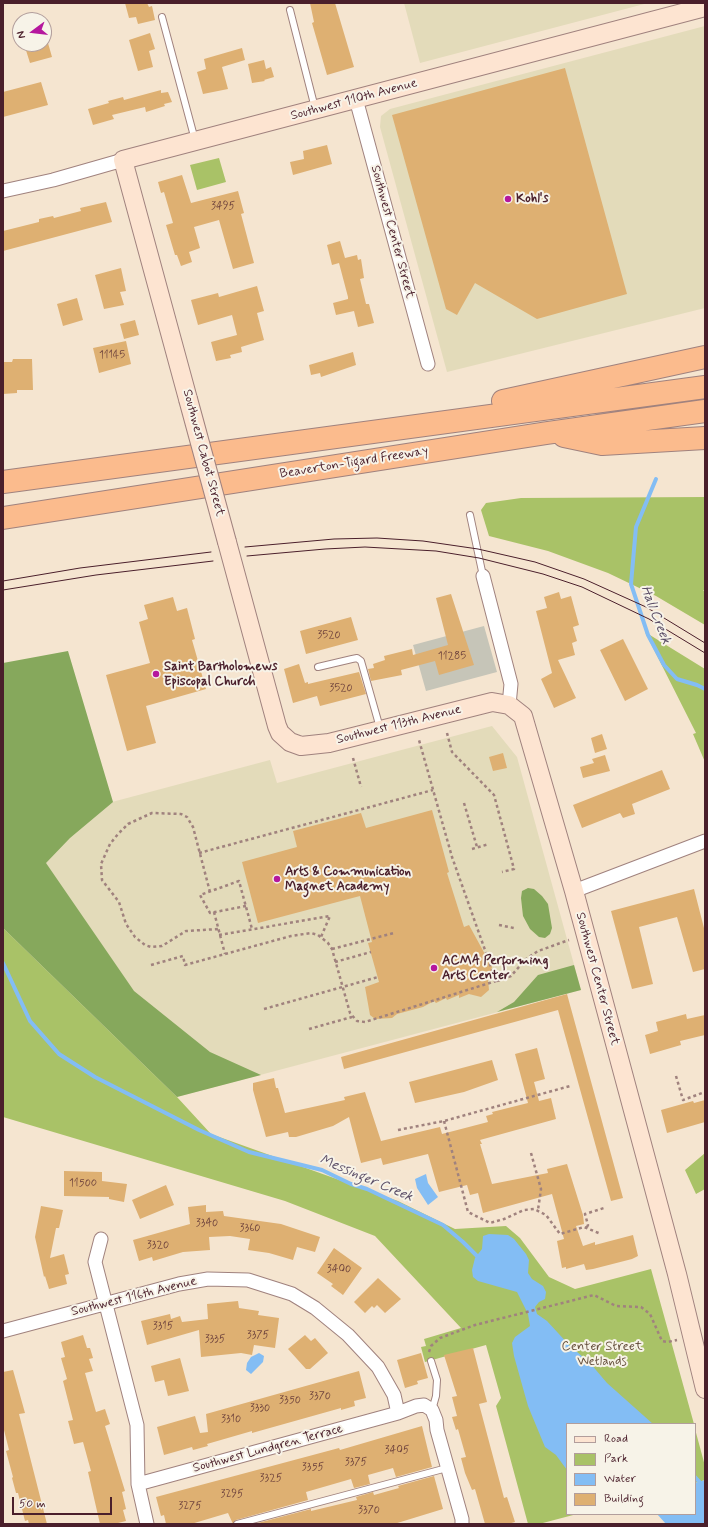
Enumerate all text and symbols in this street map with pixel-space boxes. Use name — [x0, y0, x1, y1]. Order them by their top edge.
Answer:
north arrow — [12, 12, 52, 52]
text: N — [14, 30, 29, 40]
street label: Southwest 110th Avenue — [289, 76, 419, 124]
street label: Southwest Center Street — [367, 164, 417, 300]
place label: Kohl's — [516, 191, 548, 207]
marker: Kohl's — [503, 194, 513, 204]
house number: 3495 — [211, 200, 235, 214]
house number: 11145 — [99, 349, 125, 363]
street label: Southwest Cabot Street — [179, 388, 227, 518]
street label: Beaverton-Tigard Freeway — [279, 444, 429, 482]
water label: Hall Creek — [636, 583, 674, 647]
house number: 3520 — [317, 629, 341, 643]
house number: 11285 — [438, 650, 466, 664]
place label: Saint Bartholomews Episcopal Church — [164, 659, 278, 690]
marker: Saint Bartholomews Episcopal Church — [151, 669, 161, 679]
house number: 3520 — [329, 682, 353, 696]
street label: Southwest 113th Avenue — [335, 702, 463, 748]
place label: Arts & Communication Magnet Academy — [285, 864, 411, 895]
marker: Arts & Communication Magnet Academy — [272, 874, 282, 884]
street label: Southwest Center Street — [572, 911, 622, 1047]
place label: ACMA Performing Arts Center — [442, 953, 548, 984]
marker: ACMA Performing Arts Center — [429, 963, 439, 973]
water label: Messinger Creek — [317, 1152, 415, 1206]
house number: 11500 — [69, 1177, 97, 1191]
house number: 3340 — [196, 1217, 218, 1231]
house number: 3360 — [240, 1222, 260, 1236]
house number: 3320 — [147, 1239, 169, 1253]
house number: 3400 — [327, 1263, 351, 1277]
street label: Southwest 116th Avenue — [70, 1274, 198, 1320]
house number: 3315 — [153, 1320, 173, 1334]
house number: 3375 — [247, 1329, 269, 1343]
house number: 3335 — [205, 1333, 225, 1347]
park label: Center Street Wetlands — [561, 1339, 643, 1370]
house number: 3370 — [309, 1390, 331, 1404]
house number: 3350 — [279, 1394, 301, 1408]
house number: 3330 — [250, 1402, 270, 1416]
house number: 3310 — [221, 1413, 241, 1427]
street label: Southwest Lundgren Terrace — [191, 1421, 345, 1477]
legend — [566, 1423, 696, 1515]
text: Road — [604, 1431, 628, 1447]
house number: 3405 — [385, 1444, 409, 1458]
text: Park — [604, 1451, 628, 1467]
house number: 3375 — [345, 1456, 367, 1470]
house number: 3355 — [302, 1461, 324, 1475]
text: Water — [604, 1471, 636, 1487]
house number: 3325 — [260, 1472, 282, 1486]
house number: 3295 — [220, 1488, 244, 1502]
scale bar — [14, 1489, 114, 1515]
text: Building — [604, 1491, 644, 1507]
text: 50 m — [19, 1496, 46, 1512]
house number: 3275 — [178, 1500, 202, 1514]
house number: 3370 — [358, 1504, 380, 1518]

